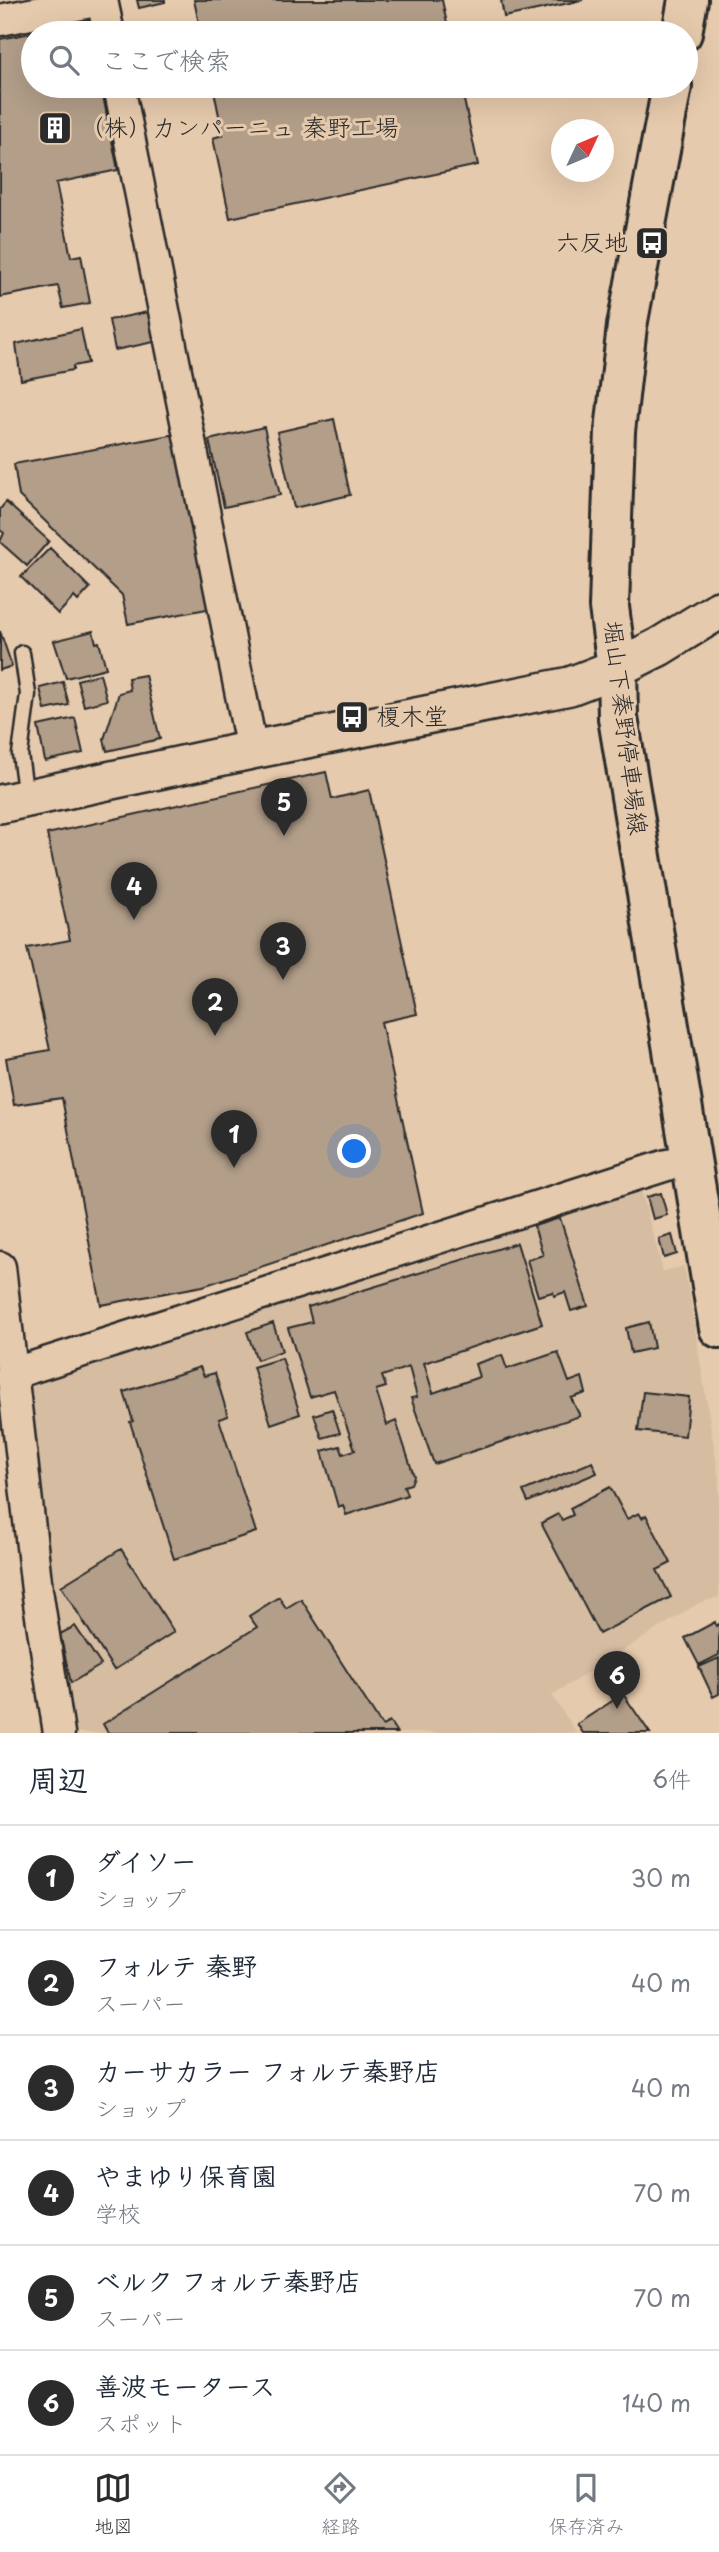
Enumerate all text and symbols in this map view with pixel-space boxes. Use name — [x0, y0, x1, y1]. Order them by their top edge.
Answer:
search box — [21, 21, 698, 98]
text: ここで検索 — [101, 40, 231, 79]
icon: search — [45, 41, 83, 79]
place label: （株）カンパーニュ 秦野工場 — [80, 108, 399, 144]
building icon: （株）カンパーニュ 秦野工場 — [36, 109, 74, 147]
north arrow — [551, 119, 614, 182]
place label: 六反地 — [556, 223, 628, 259]
bus stop icon: 六反地 — [633, 224, 671, 262]
street label: 堀山下秦野停車場線 — [596, 618, 658, 837]
place label: 榎木堂 — [376, 697, 448, 733]
bus stop icon: 榎木堂 — [333, 698, 371, 736]
pin: 5 — [261, 778, 307, 836]
pin: 4 — [111, 862, 157, 920]
pin: 3 — [260, 922, 306, 980]
pin: 2 — [192, 978, 238, 1036]
pin: 1 — [211, 1110, 257, 1168]
your location — [337, 1134, 371, 1168]
pin: 6 — [594, 1651, 640, 1709]
text: 周辺 — [28, 1756, 88, 1801]
text: 6件 — [652, 1761, 691, 1796]
text: ダイソー — [95, 1841, 196, 1880]
text: 1 — [46, 1860, 57, 1895]
text: 30 m — [630, 1860, 691, 1895]
text: ショップ — [95, 1880, 186, 1915]
text: フォルテ 秦野 — [95, 1946, 257, 1985]
text: 2 — [43, 1965, 59, 2000]
text: 40 m — [631, 1965, 691, 2000]
text: スーパー — [95, 1985, 186, 2020]
text: カーサカラー フォルテ秦野店 — [95, 2051, 440, 2090]
text: 3 — [43, 2070, 59, 2105]
text: 40 m — [631, 2070, 691, 2105]
text: ショップ — [95, 2090, 186, 2125]
text: やまゆり保育園 — [95, 2156, 277, 2195]
text: 4 — [43, 2175, 59, 2210]
text: 70 m — [633, 2175, 691, 2210]
text: 学校 — [95, 2195, 141, 2230]
text: ベルク フォルテ秦野店 — [95, 2261, 361, 2300]
text: 5 — [44, 2280, 58, 2315]
text: 70 m — [633, 2280, 691, 2315]
text: スーパー — [95, 2300, 186, 2335]
text: 善波モータース — [95, 2366, 275, 2405]
text: 6 — [43, 2385, 59, 2420]
text: 140 m — [622, 2385, 691, 2420]
text: スポット — [95, 2405, 187, 2440]
tab: 地図 — [94, 2469, 133, 2539]
tab: 経路 — [321, 2469, 360, 2539]
tab: 保存済み — [548, 2469, 625, 2539]

